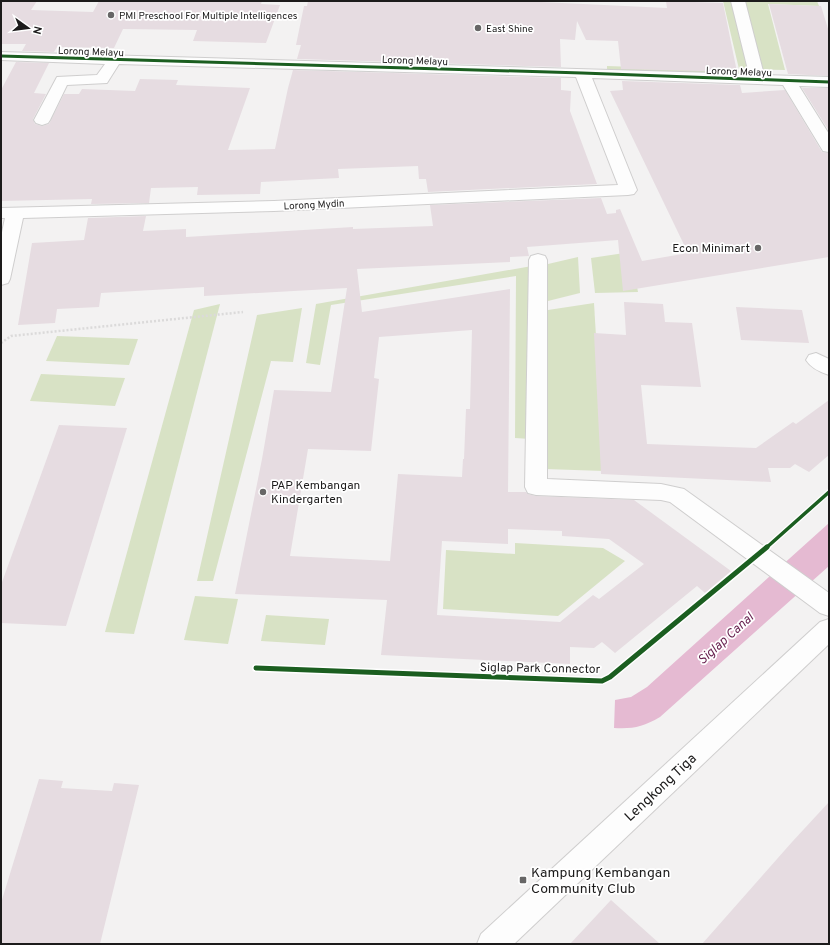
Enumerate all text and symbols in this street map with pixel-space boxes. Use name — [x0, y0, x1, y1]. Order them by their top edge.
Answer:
north arrow — [8, 8, 48, 48]
marker: PMI Preschool For Multiple Intelligences — [106, 10, 116, 20]
place label: PMI Preschool For Multiple Intelligences — [119, 10, 298, 23]
marker: East Shine — [473, 23, 483, 33]
place label: East Shine — [486, 23, 533, 36]
text: N — [29, 25, 44, 36]
street label: Lorong Melayu — [58, 45, 124, 60]
street label: Lorong Melayu — [382, 54, 448, 69]
street label: Lorong Melayu — [706, 65, 772, 80]
street label: Lorong Mydin — [283, 197, 345, 214]
place label: Econ Minimart — [672, 241, 750, 257]
marker: Econ Minimart — [753, 243, 763, 253]
place label: PAP Kembangan Kindergarten — [271, 478, 360, 508]
marker: PAP Kembangan Kindergarten — [258, 487, 268, 497]
water label: Siglap Canal — [695, 610, 758, 669]
street label: Siglap Park Connector — [480, 660, 601, 678]
street label: Lengkong Tiga — [622, 751, 700, 826]
place label: Kampung Kembangan Community Club — [531, 865, 670, 898]
marker: Kampung Kembangan Community Club — [518, 875, 528, 885]

